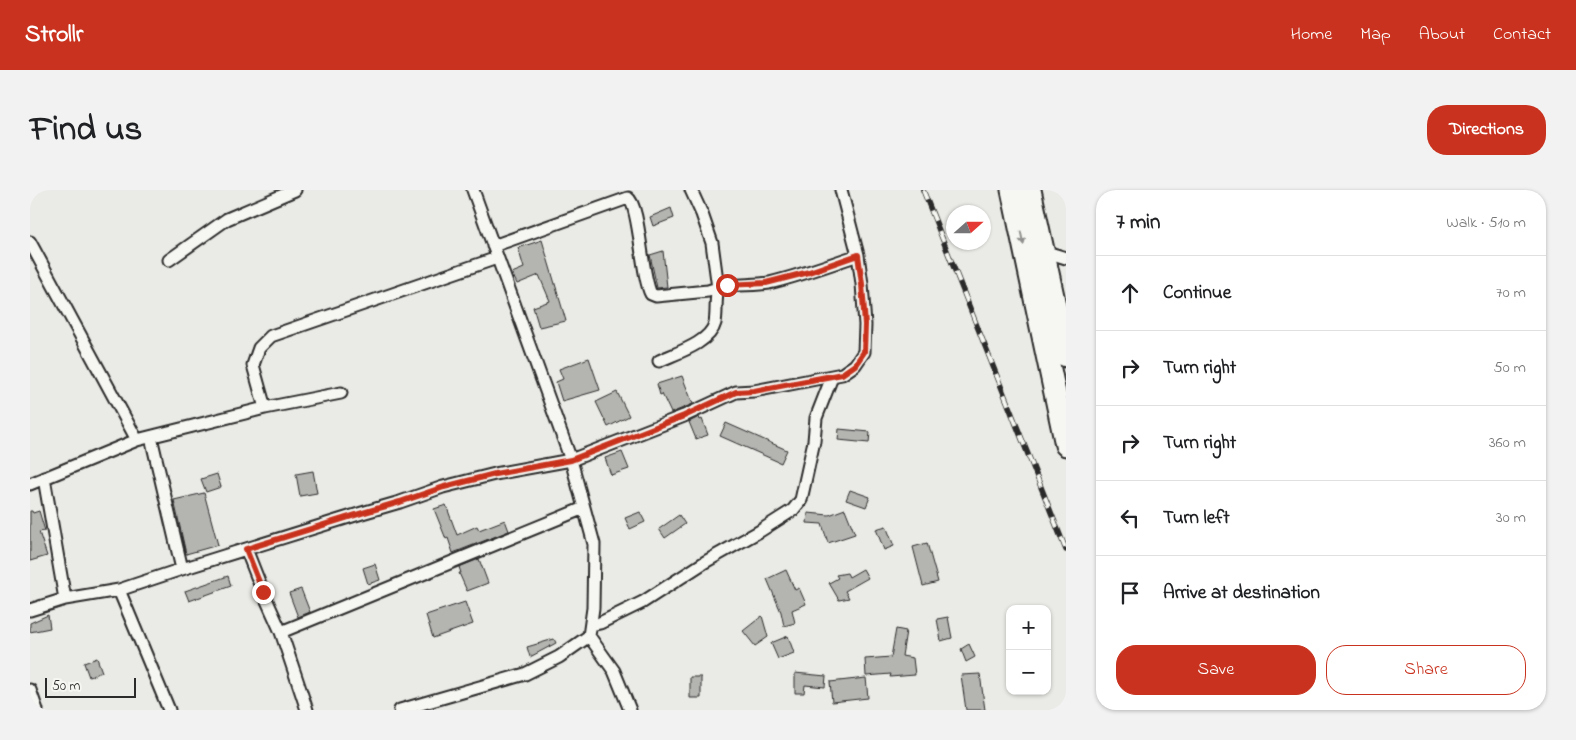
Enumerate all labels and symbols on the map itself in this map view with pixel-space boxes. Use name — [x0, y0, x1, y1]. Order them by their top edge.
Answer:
north arrow — [946, 205, 991, 250]
one-way arrow — [1018, 230, 1026, 245]
route start — [716, 274, 739, 297]
route end — [252, 581, 275, 604]
scale bar — [45, 675, 136, 698]

